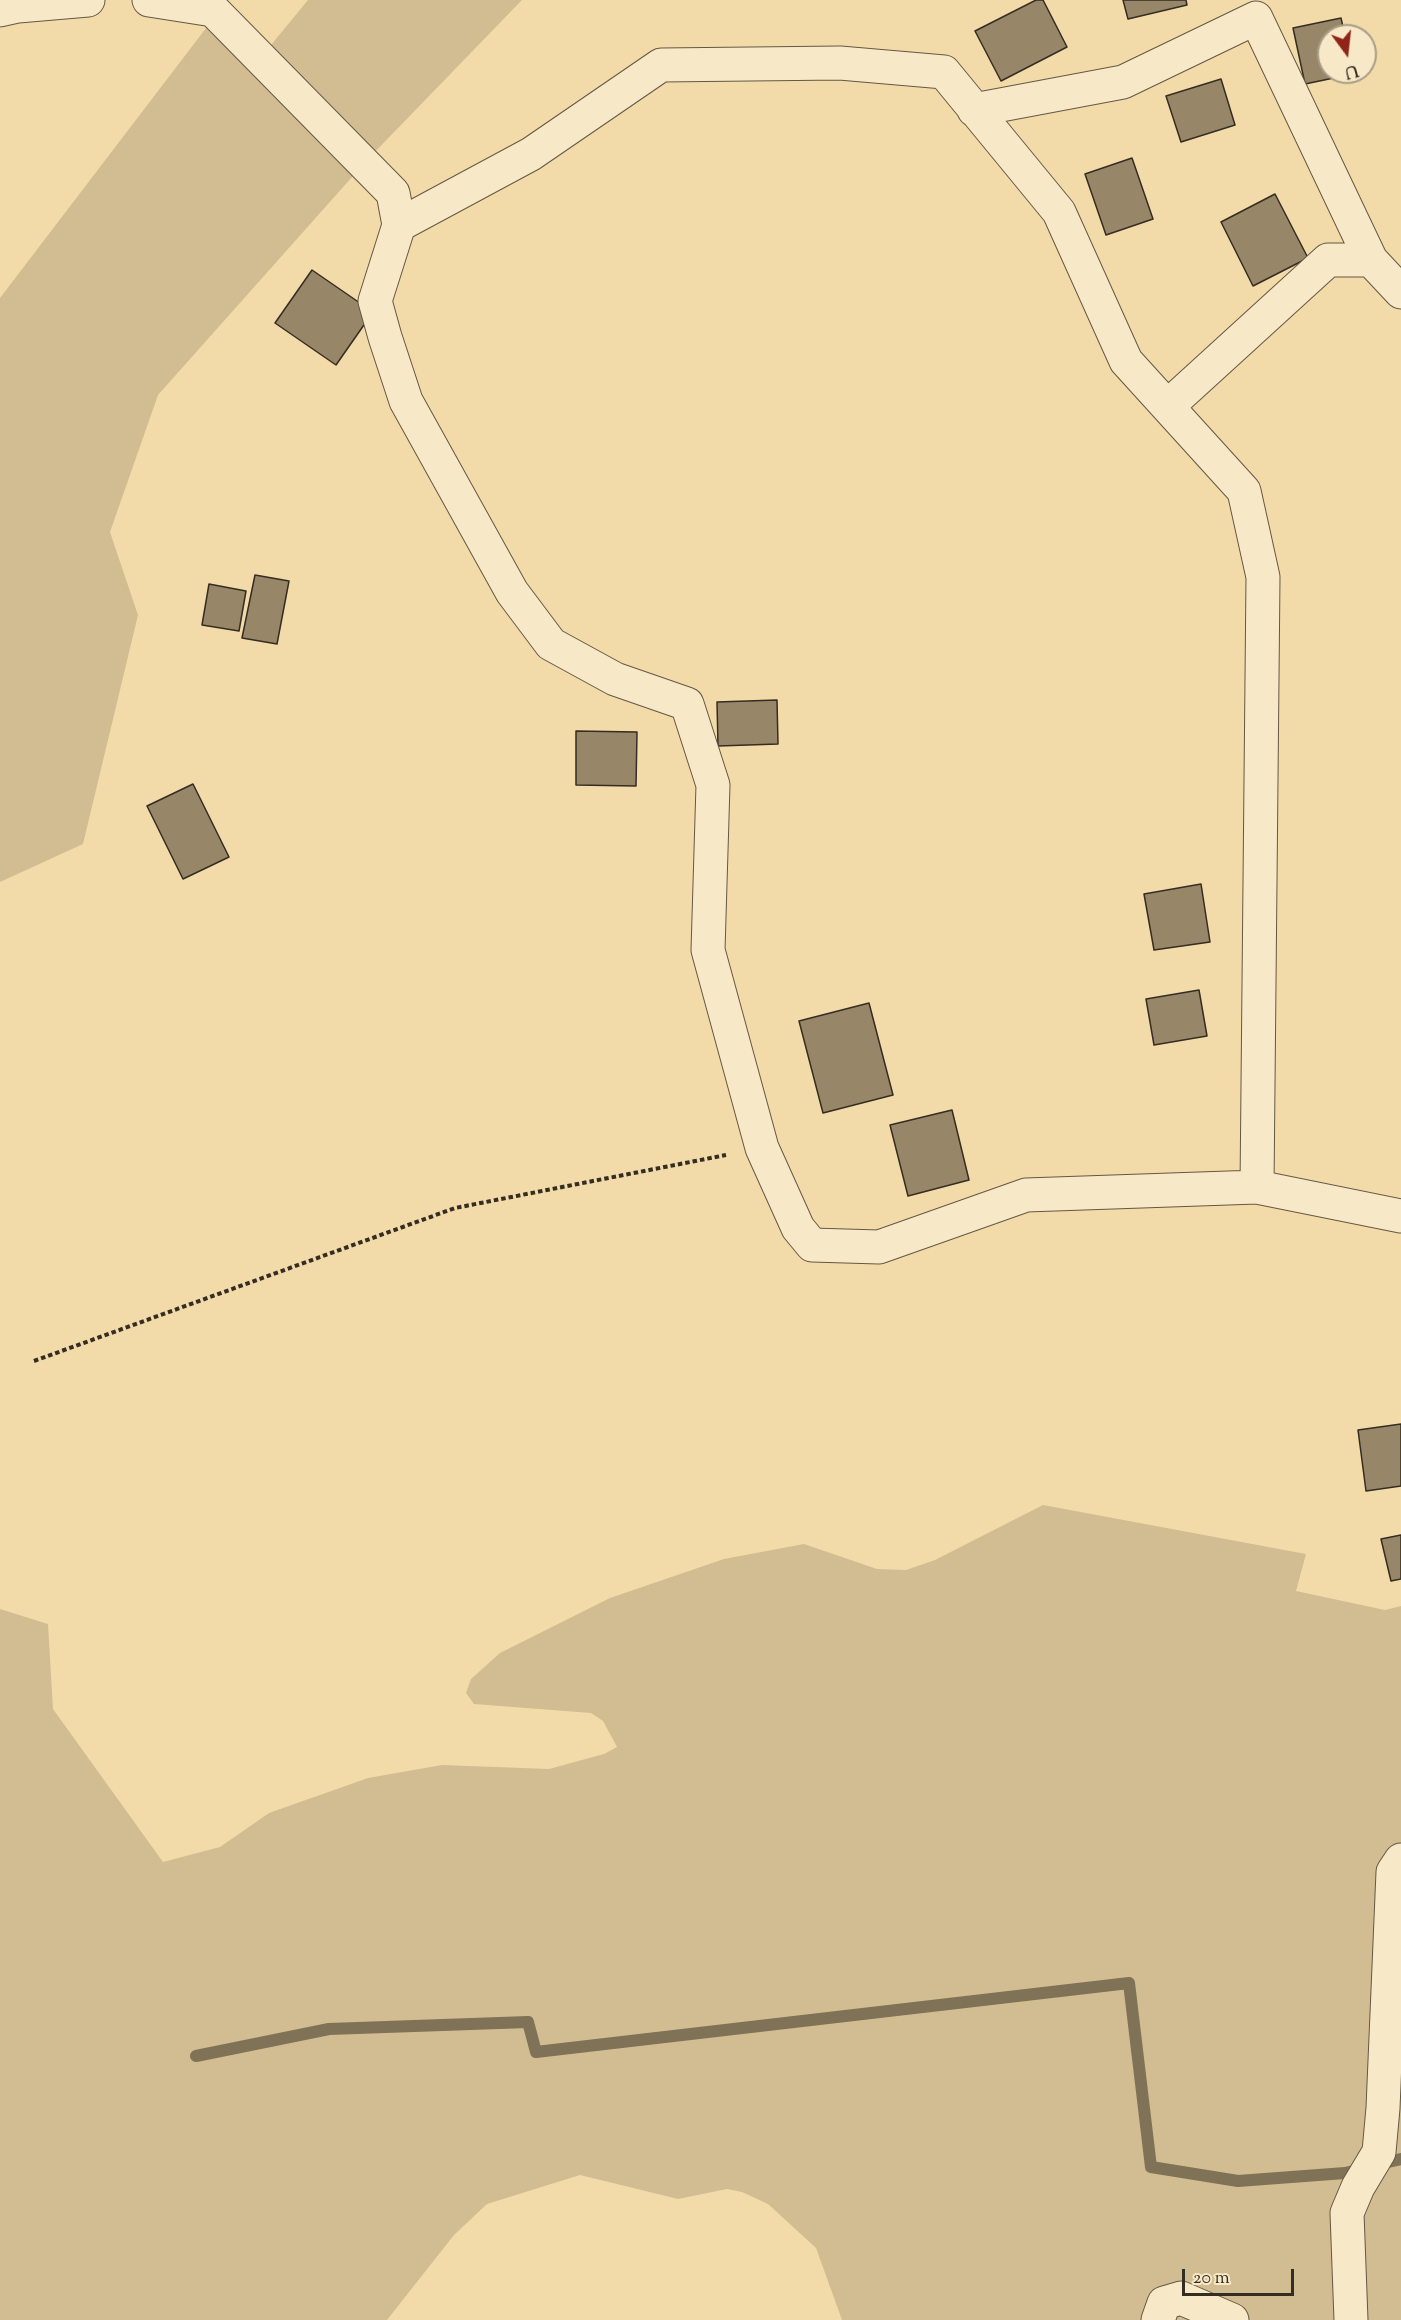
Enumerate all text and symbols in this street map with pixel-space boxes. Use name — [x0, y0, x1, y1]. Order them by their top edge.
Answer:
north arrow — [1317, 24, 1377, 84]
text: U — [1342, 57, 1361, 83]
scale bar — [1185, 2257, 1298, 2295]
text: 20 m — [1193, 2266, 1230, 2292]

